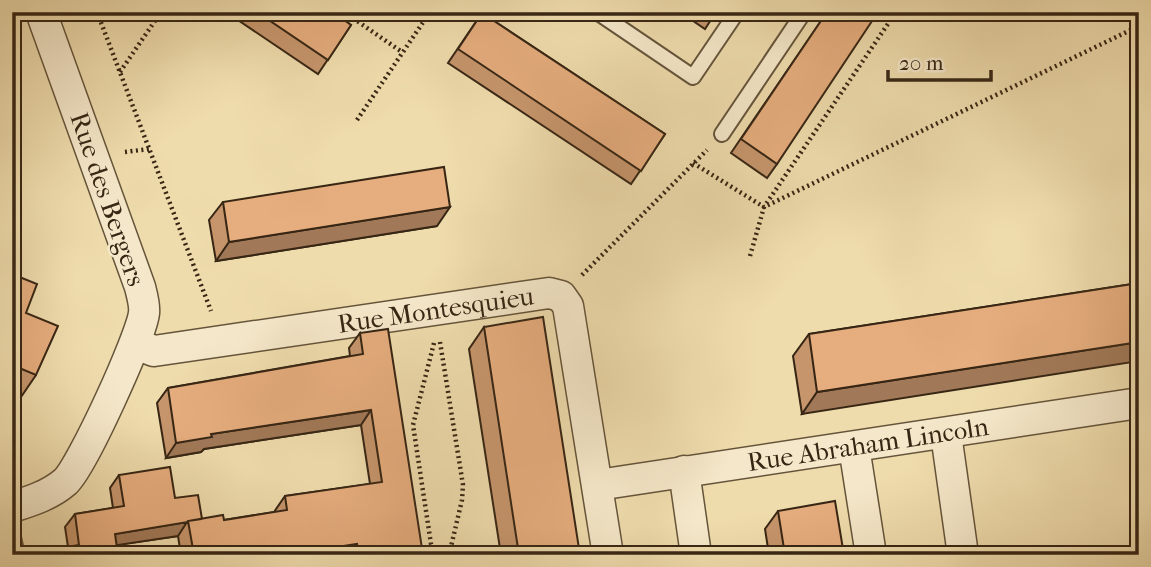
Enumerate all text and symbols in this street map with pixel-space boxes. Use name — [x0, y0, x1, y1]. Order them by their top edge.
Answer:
scale bar — [888, 38, 992, 82]
text: 20 m — [899, 51, 944, 75]
street label: Rue des Bergers — [63, 108, 152, 290]
street label: Rue Montesquieu — [336, 280, 536, 340]
street label: Rue Abraham Lincoln — [745, 411, 991, 478]

